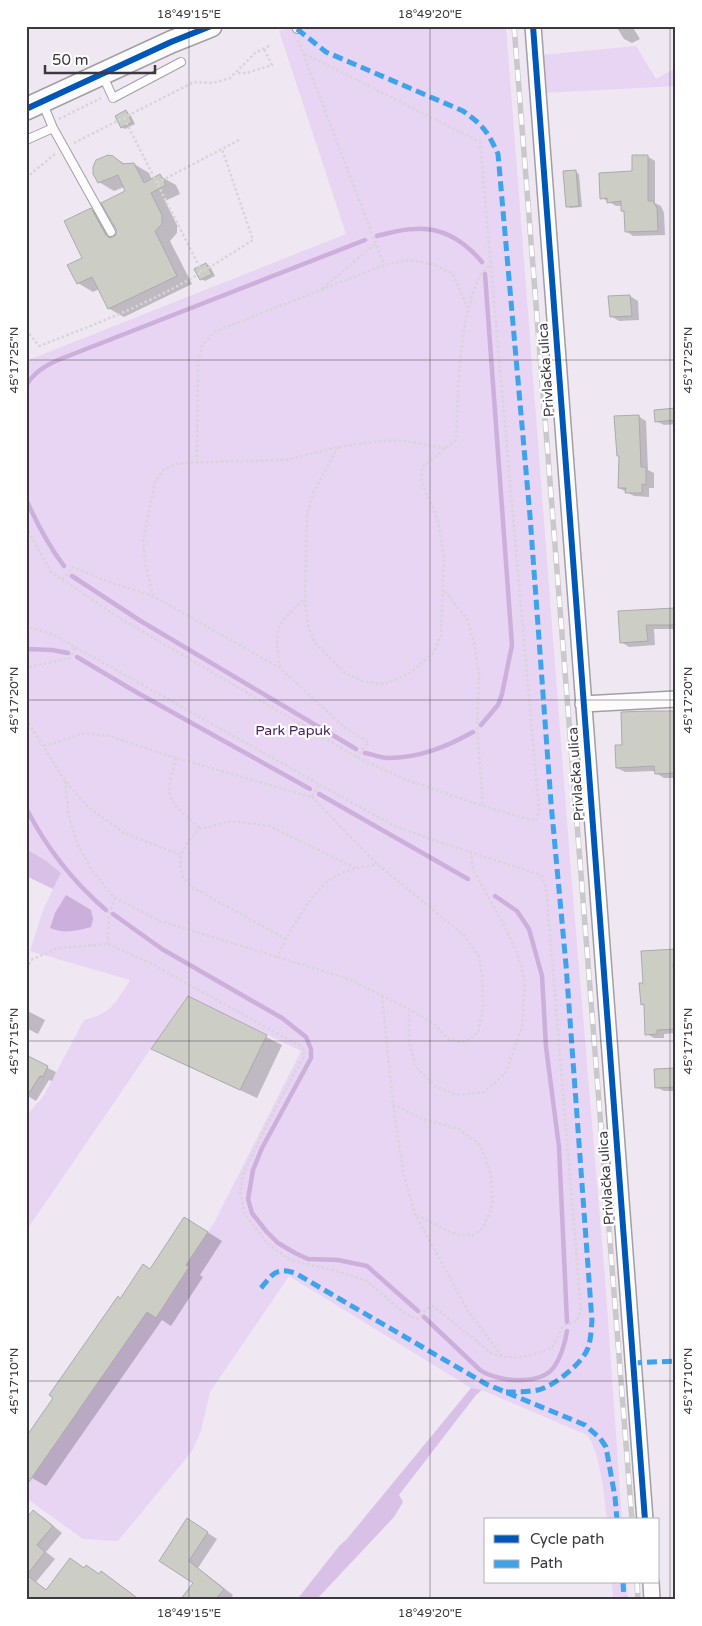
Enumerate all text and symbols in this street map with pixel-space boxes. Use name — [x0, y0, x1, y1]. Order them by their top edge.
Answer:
text: 18°49'15"E — [157, 7, 222, 21]
text: 18°49'20"E — [398, 7, 463, 21]
scale bar — [45, 42, 155, 74]
text: 50 m — [52, 51, 89, 69]
street label: Privlačka ulica — [534, 322, 558, 418]
text: 45°17'25"N — [7, 327, 21, 393]
text: 45°17'25"N — [681, 327, 695, 393]
text: 45°17'20"N — [7, 667, 21, 733]
text: 45°17'20"N — [681, 667, 695, 733]
park label: Park Papuk — [255, 722, 331, 739]
street label: Privlačka ulica — [564, 726, 588, 822]
text: 45°17'15"N — [7, 1008, 21, 1074]
text: 45°17'15"N — [681, 1008, 695, 1074]
street label: Privlačka ulica — [594, 1130, 618, 1226]
text: 45°17'10"N — [7, 1348, 21, 1414]
text: 45°17'10"N — [681, 1348, 695, 1414]
legend — [484, 1518, 660, 1584]
text: Cycle path — [530, 1530, 604, 1548]
text: Path — [530, 1554, 563, 1572]
text: 18°49'15"E — [157, 1606, 222, 1620]
text: 18°49'20"E — [398, 1606, 463, 1620]

